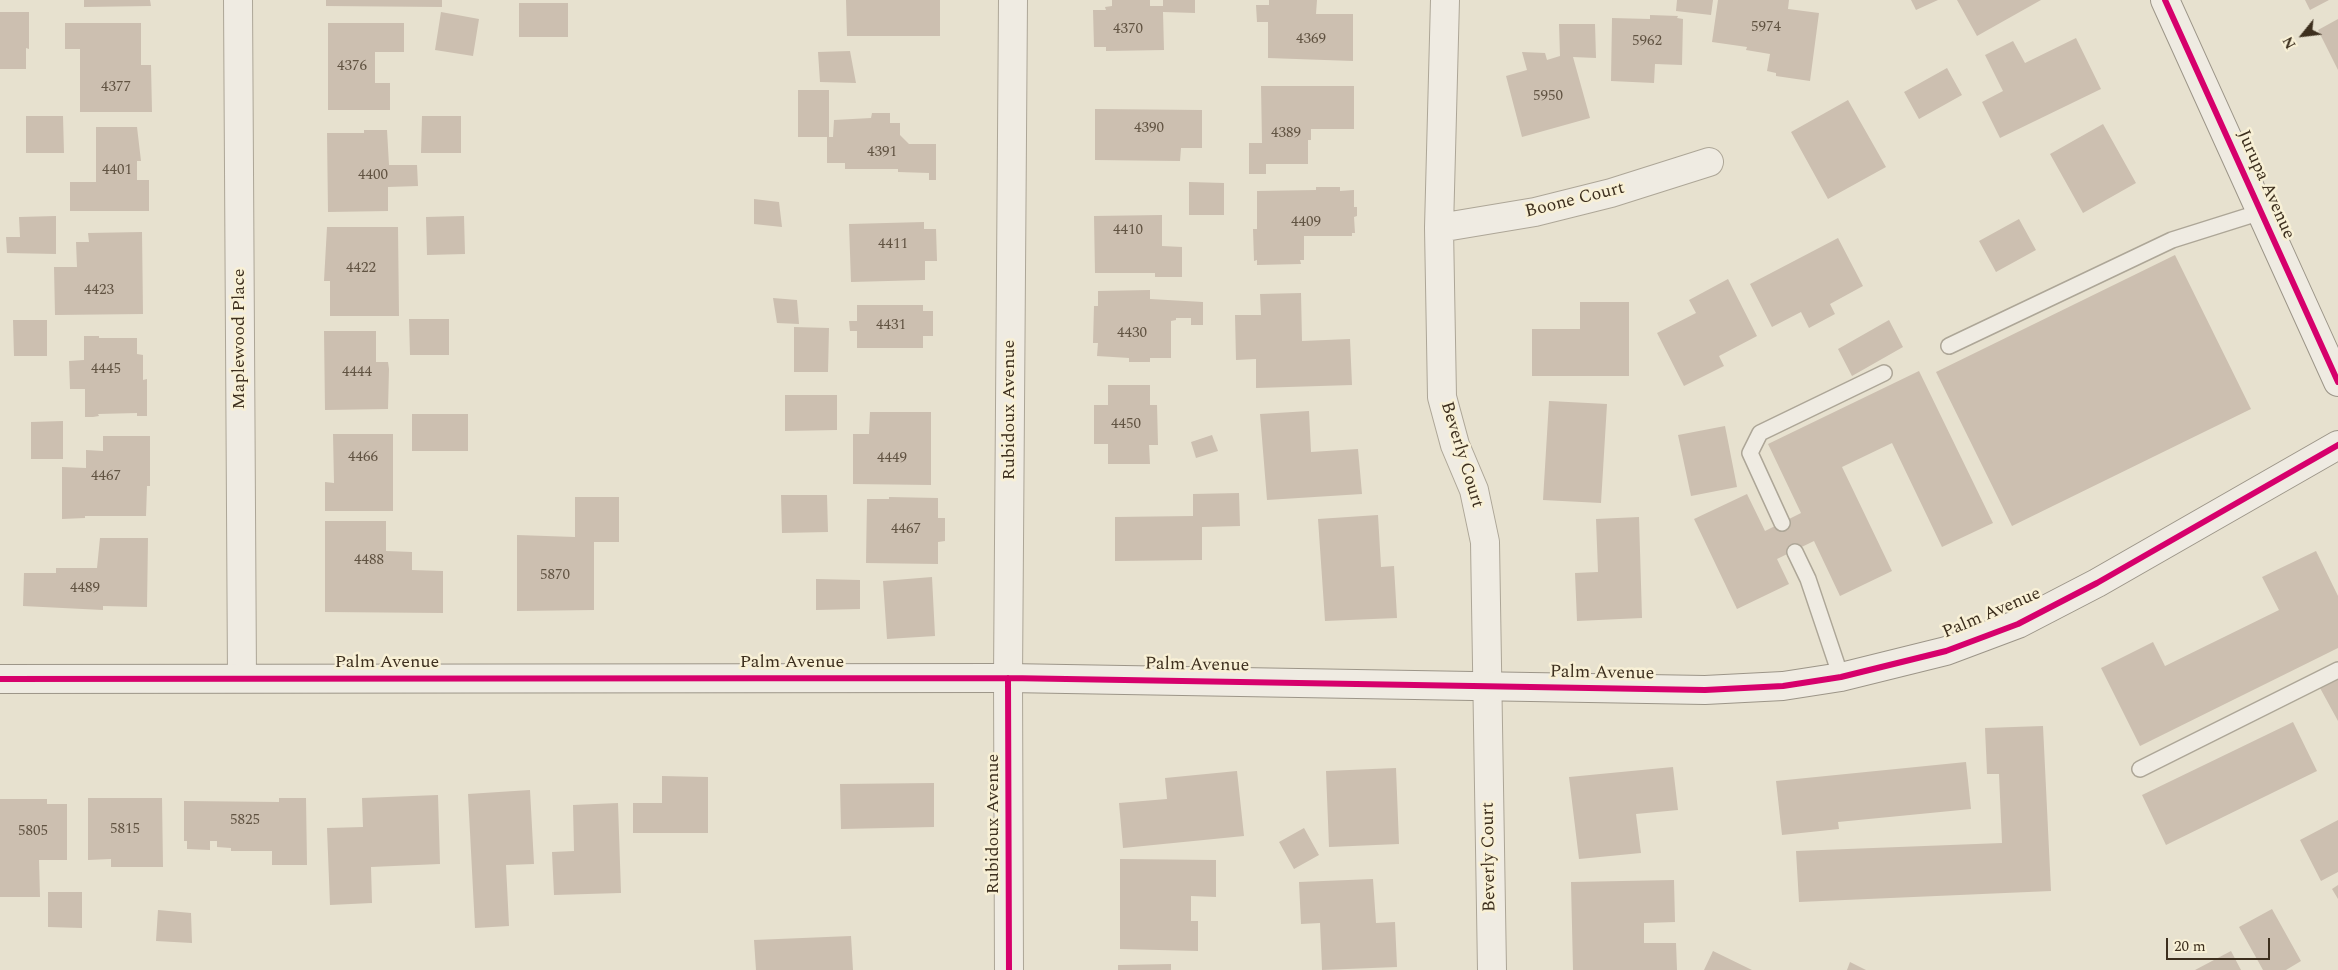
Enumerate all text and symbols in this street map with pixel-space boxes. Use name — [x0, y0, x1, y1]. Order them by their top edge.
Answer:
north arrow — [2278, 10, 2328, 60]
house number: 5974 — [1751, 19, 1781, 37]
house number: 4370 — [1113, 21, 1143, 39]
house number: 4369 — [1296, 31, 1326, 49]
text: N — [2277, 32, 2301, 53]
house number: 5962 — [1632, 33, 1662, 51]
house number: 4376 — [337, 58, 367, 76]
house number: 4377 — [101, 79, 131, 97]
house number: 5950 — [1533, 88, 1563, 106]
house number: 4390 — [1134, 120, 1164, 138]
house number: 4389 — [1271, 125, 1301, 143]
street label: Jurupa Avenue — [2231, 127, 2299, 243]
house number: 4391 — [867, 144, 897, 162]
house number: 4401 — [102, 162, 132, 180]
house number: 4400 — [358, 167, 388, 185]
street label: Boone Court — [1523, 178, 1627, 224]
house number: 4409 — [1291, 214, 1321, 232]
house number: 4410 — [1113, 222, 1143, 240]
house number: 4411 — [878, 236, 908, 254]
house number: 4422 — [346, 260, 376, 278]
street label: Maplewood Place — [229, 269, 251, 409]
house number: 4423 — [84, 282, 114, 300]
house number: 4431 — [876, 317, 906, 335]
house number: 4430 — [1117, 325, 1147, 343]
street label: Rubidoux Avenue — [999, 340, 1021, 480]
house number: 4445 — [91, 361, 121, 379]
house number: 4444 — [342, 364, 372, 382]
street label: Beverly Court — [1435, 399, 1487, 511]
house number: 4450 — [1111, 416, 1141, 434]
house number: 4466 — [348, 449, 378, 467]
house number: 4449 — [877, 450, 907, 468]
house number: 4467 — [91, 468, 121, 486]
house number: 4467 — [891, 521, 921, 539]
house number: 4488 — [354, 552, 384, 570]
house number: 5870 — [540, 567, 570, 585]
house number: 4489 — [70, 580, 100, 598]
street label: Palm Avenue — [1940, 584, 2044, 644]
street label: Palm Avenue — [335, 652, 439, 674]
street label: Palm Avenue — [740, 652, 844, 674]
street label: Palm Avenue — [1145, 654, 1249, 678]
street label: Palm Avenue — [1550, 662, 1654, 686]
street label: Rubidoux Avenue — [983, 754, 1005, 894]
street label: Beverly Court — [1478, 802, 1502, 912]
house number: 5825 — [230, 812, 260, 830]
house number: 5815 — [110, 821, 140, 839]
house number: 5805 — [18, 823, 48, 841]
scale bar — [2168, 928, 2272, 960]
text: 20 m — [2174, 935, 2206, 958]

